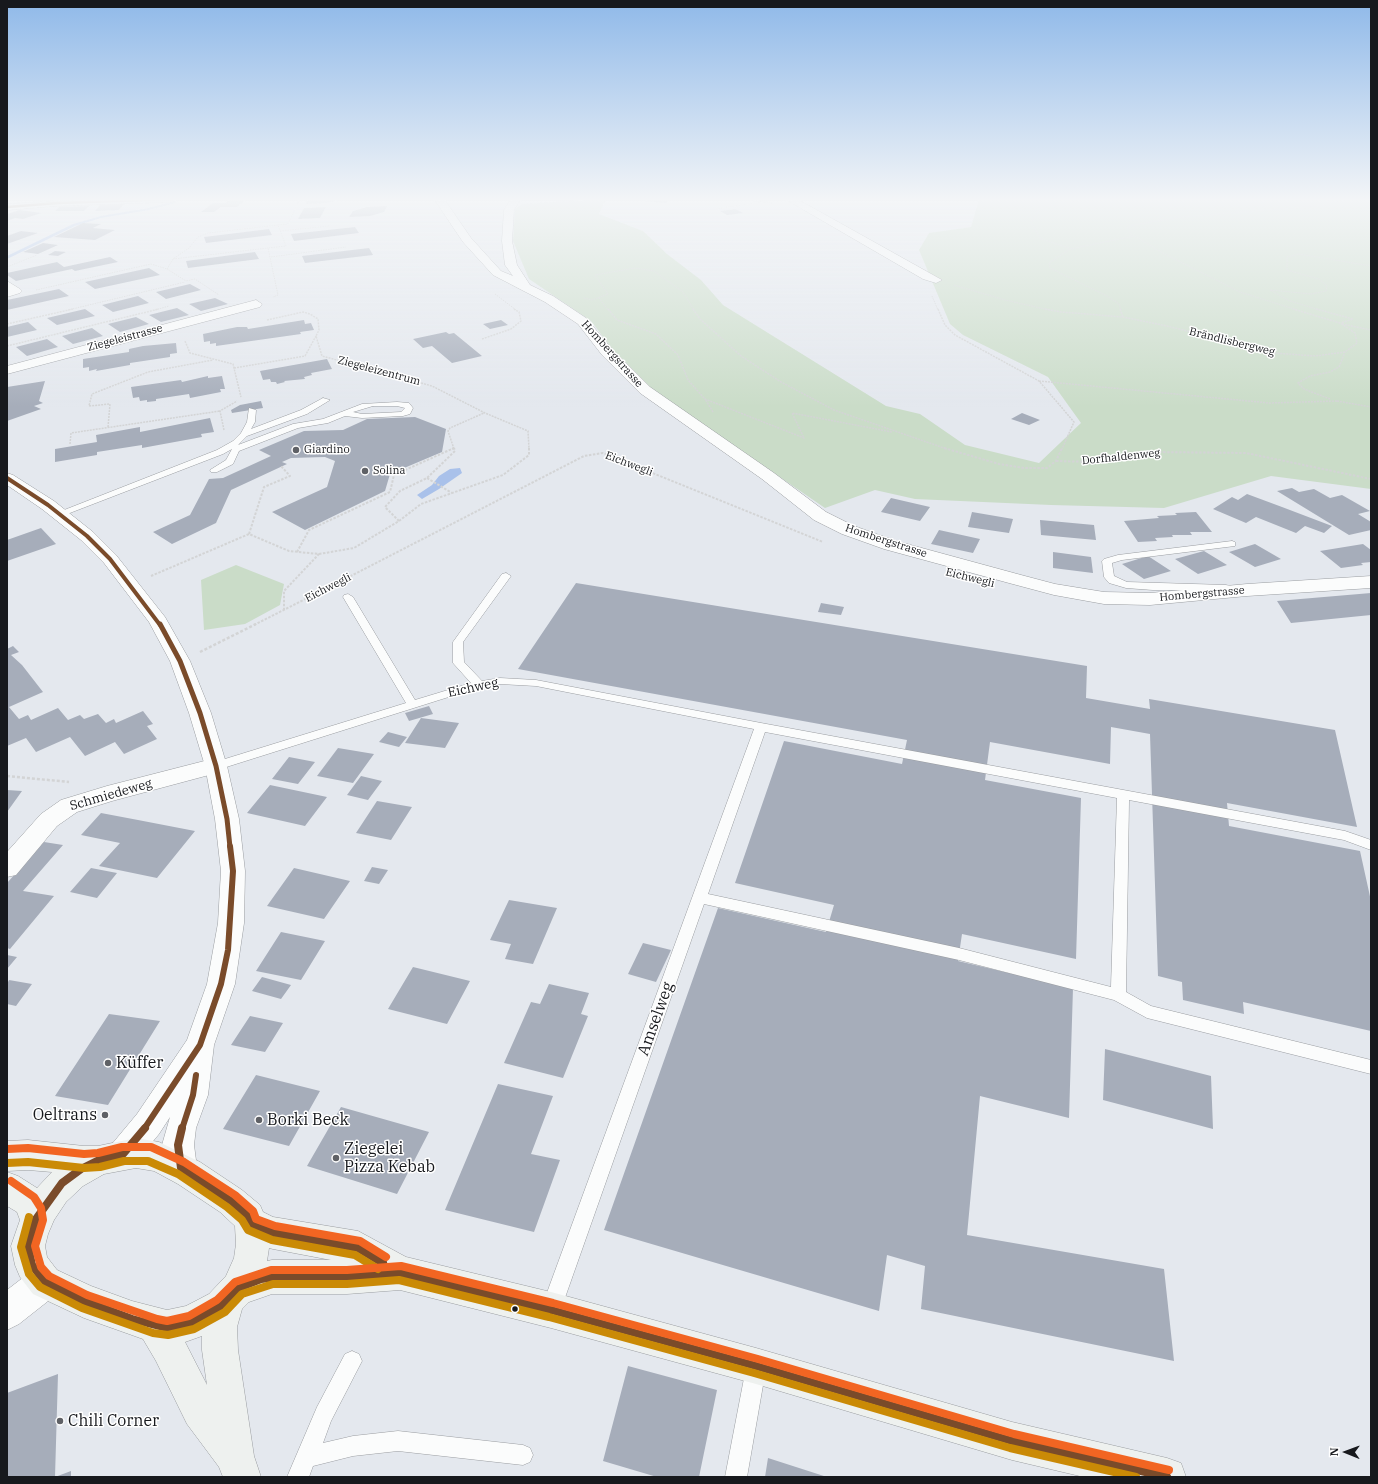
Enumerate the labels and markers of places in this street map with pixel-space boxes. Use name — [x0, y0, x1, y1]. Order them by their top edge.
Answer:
place label: Giardino — [304, 443, 350, 457]
marker: Giardino — [291, 445, 301, 455]
place label: Solina — [373, 464, 405, 478]
marker: Solina — [360, 466, 370, 476]
place label: Küffer — [116, 1053, 163, 1073]
marker: Küffer — [103, 1058, 113, 1068]
place label: Oeltrans — [33, 1105, 97, 1125]
marker: Oeltrans — [100, 1110, 110, 1120]
place label: Borki Beck — [267, 1110, 349, 1130]
marker: Borki Beck — [254, 1115, 264, 1125]
place label: Ziegelei Pizza Kebab — [344, 1139, 435, 1177]
marker: Ziegelei Pizza Kebab — [331, 1153, 341, 1163]
unlabelled marker — [510, 1304, 520, 1314]
place label: Chili Corner — [68, 1411, 159, 1431]
marker: Chili Corner — [55, 1416, 65, 1426]

